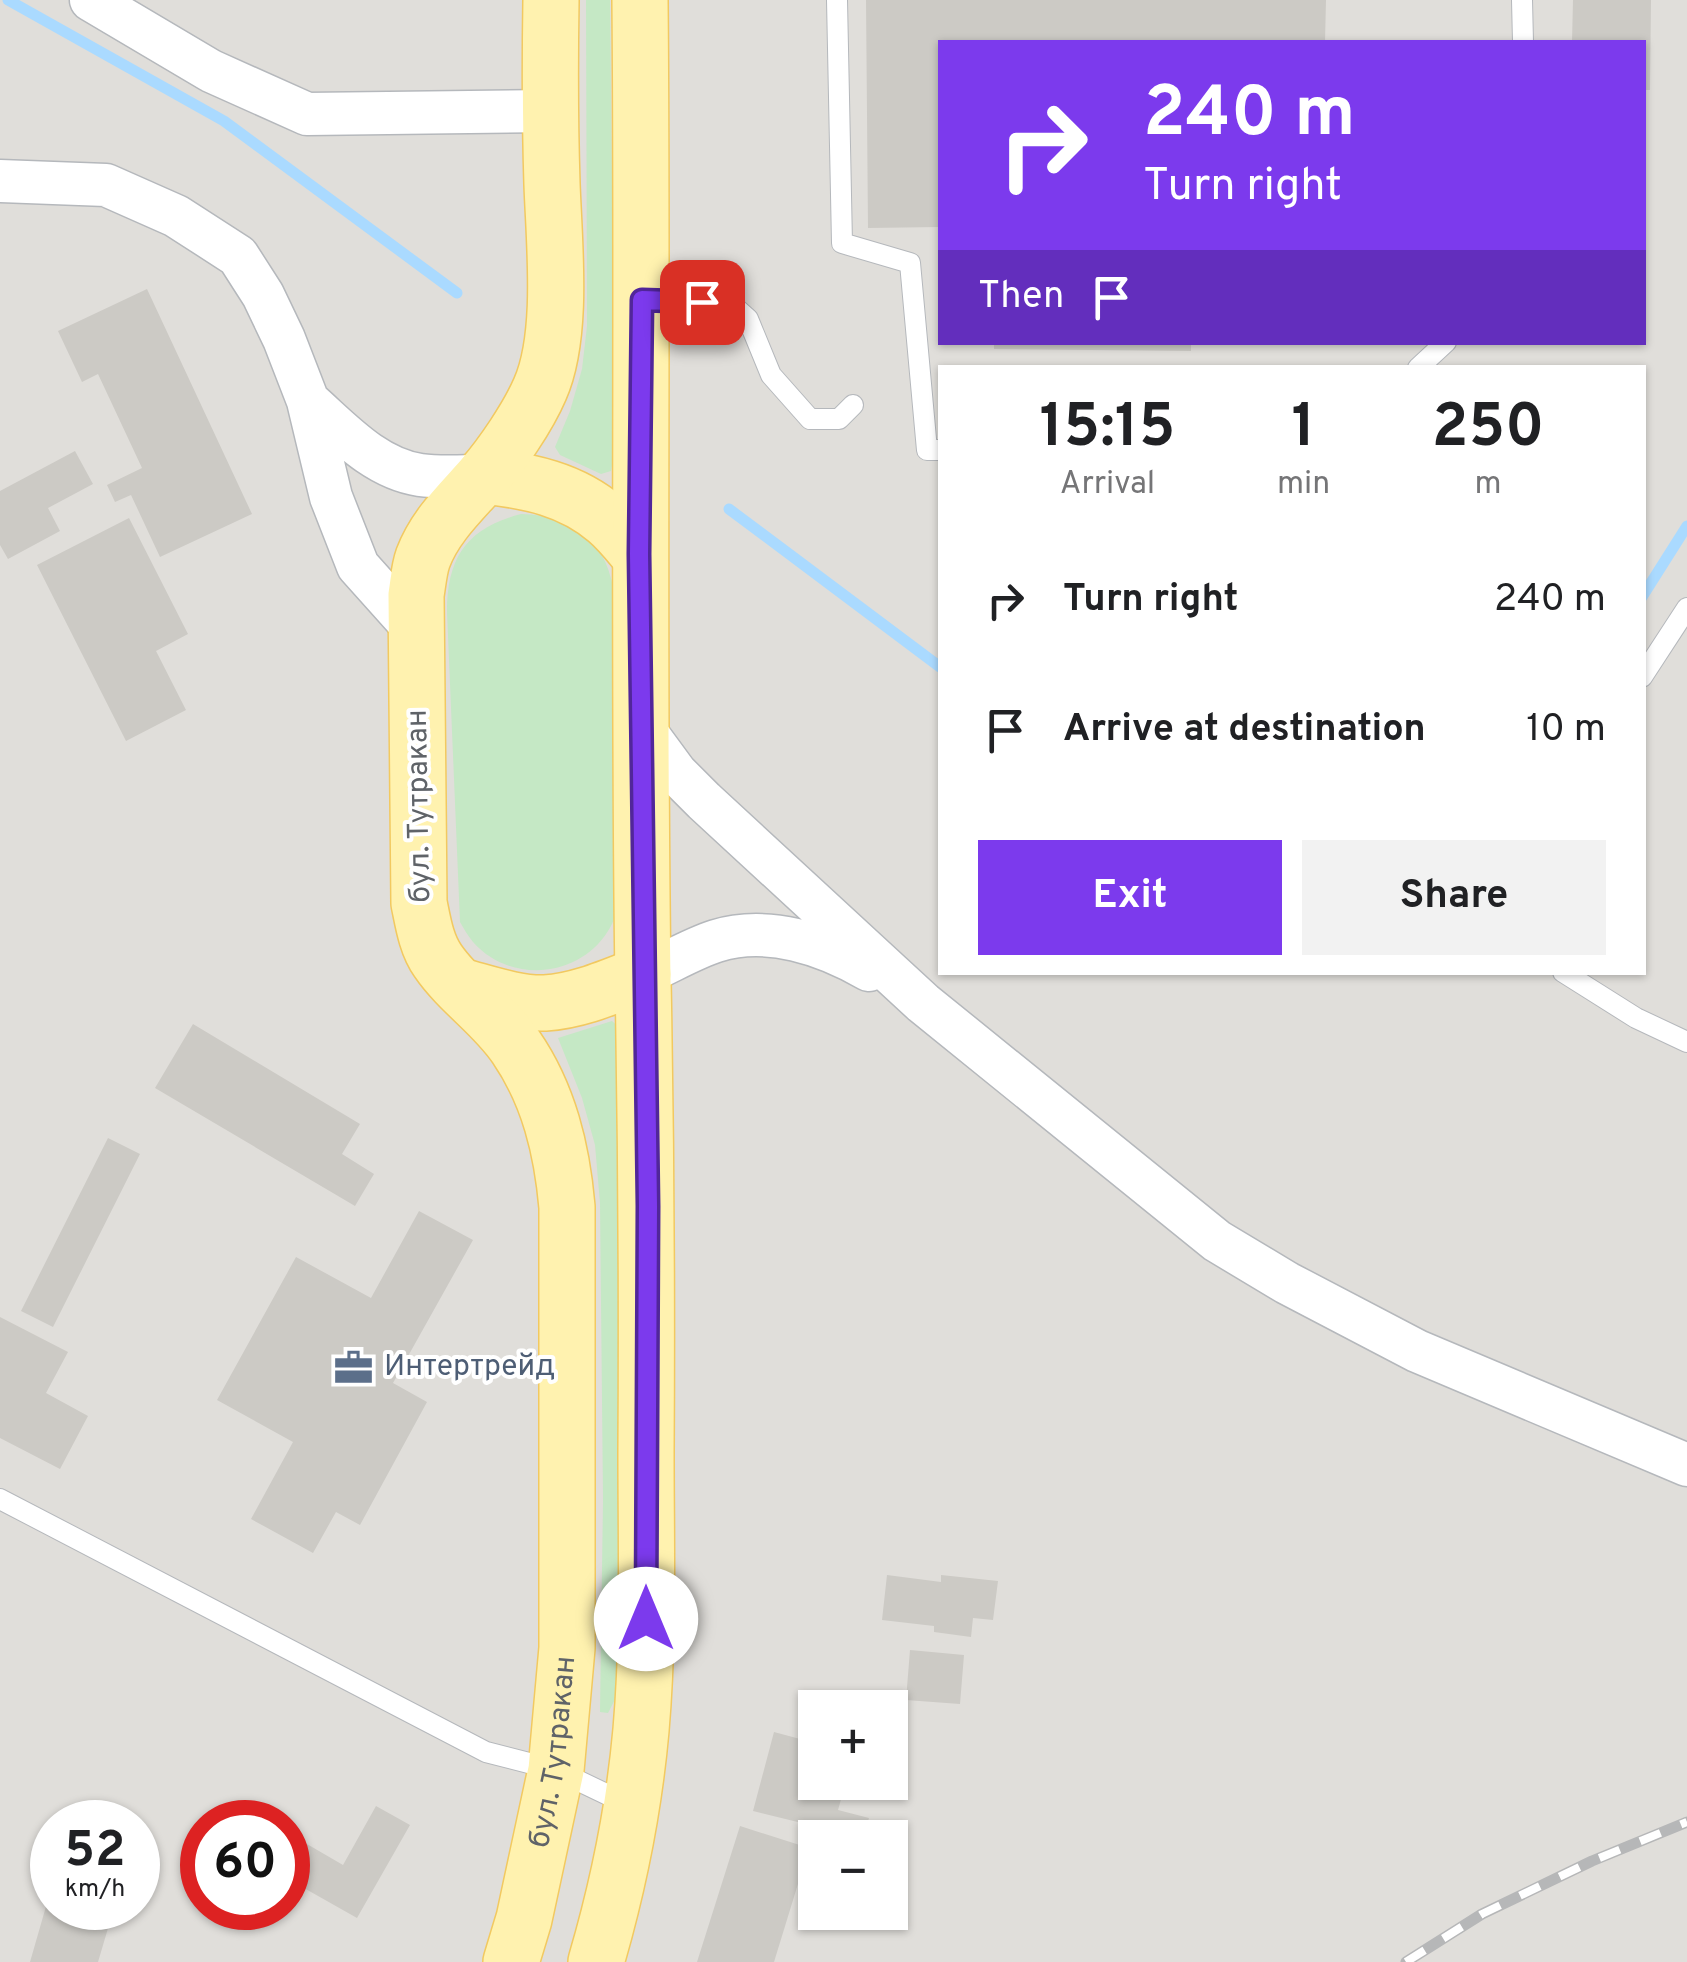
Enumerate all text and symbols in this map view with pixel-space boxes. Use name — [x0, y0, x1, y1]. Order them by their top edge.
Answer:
text: 240 m — [1143, 72, 1356, 161]
icon: right — [978, 80, 1108, 210]
text: Turn right — [1143, 159, 1342, 216]
pin — [660, 260, 745, 345]
icon: arrive — [1084, 270, 1139, 325]
text: Then — [978, 273, 1064, 322]
icon: arrive — [675, 275, 730, 330]
text: 15:15 — [1040, 392, 1175, 468]
text: 1 — [1292, 392, 1316, 468]
text: 250 — [1432, 392, 1544, 468]
text: Arrival — [1060, 465, 1155, 505]
text: min — [1277, 465, 1330, 505]
text: m — [1475, 465, 1502, 505]
icon: right — [978, 573, 1033, 628]
text: Turn right — [1063, 576, 1238, 625]
text: 240 m — [1494, 576, 1606, 625]
icon: arrive — [978, 703, 1033, 758]
text: Arrive at destination — [1063, 706, 1426, 755]
text: 10 m — [1526, 706, 1606, 755]
street label: бул. Тутракан — [400, 709, 440, 903]
button: Exit — [978, 840, 1282, 955]
button: Share — [1302, 840, 1606, 955]
office icon: Интертрейд — [333, 1346, 375, 1388]
place label: Интертрейд — [384, 1349, 555, 1386]
position arrow — [594, 1567, 698, 1671]
street label: бул. Тутракан — [521, 1654, 585, 1851]
map controls — [798, 1690, 908, 1930]
button: + — [798, 1690, 908, 1800]
speed limit sign: 60 — [180, 1800, 310, 1930]
button: − — [798, 1820, 908, 1930]
text: 52 — [64, 1821, 126, 1884]
text: km/h — [65, 1874, 125, 1906]

